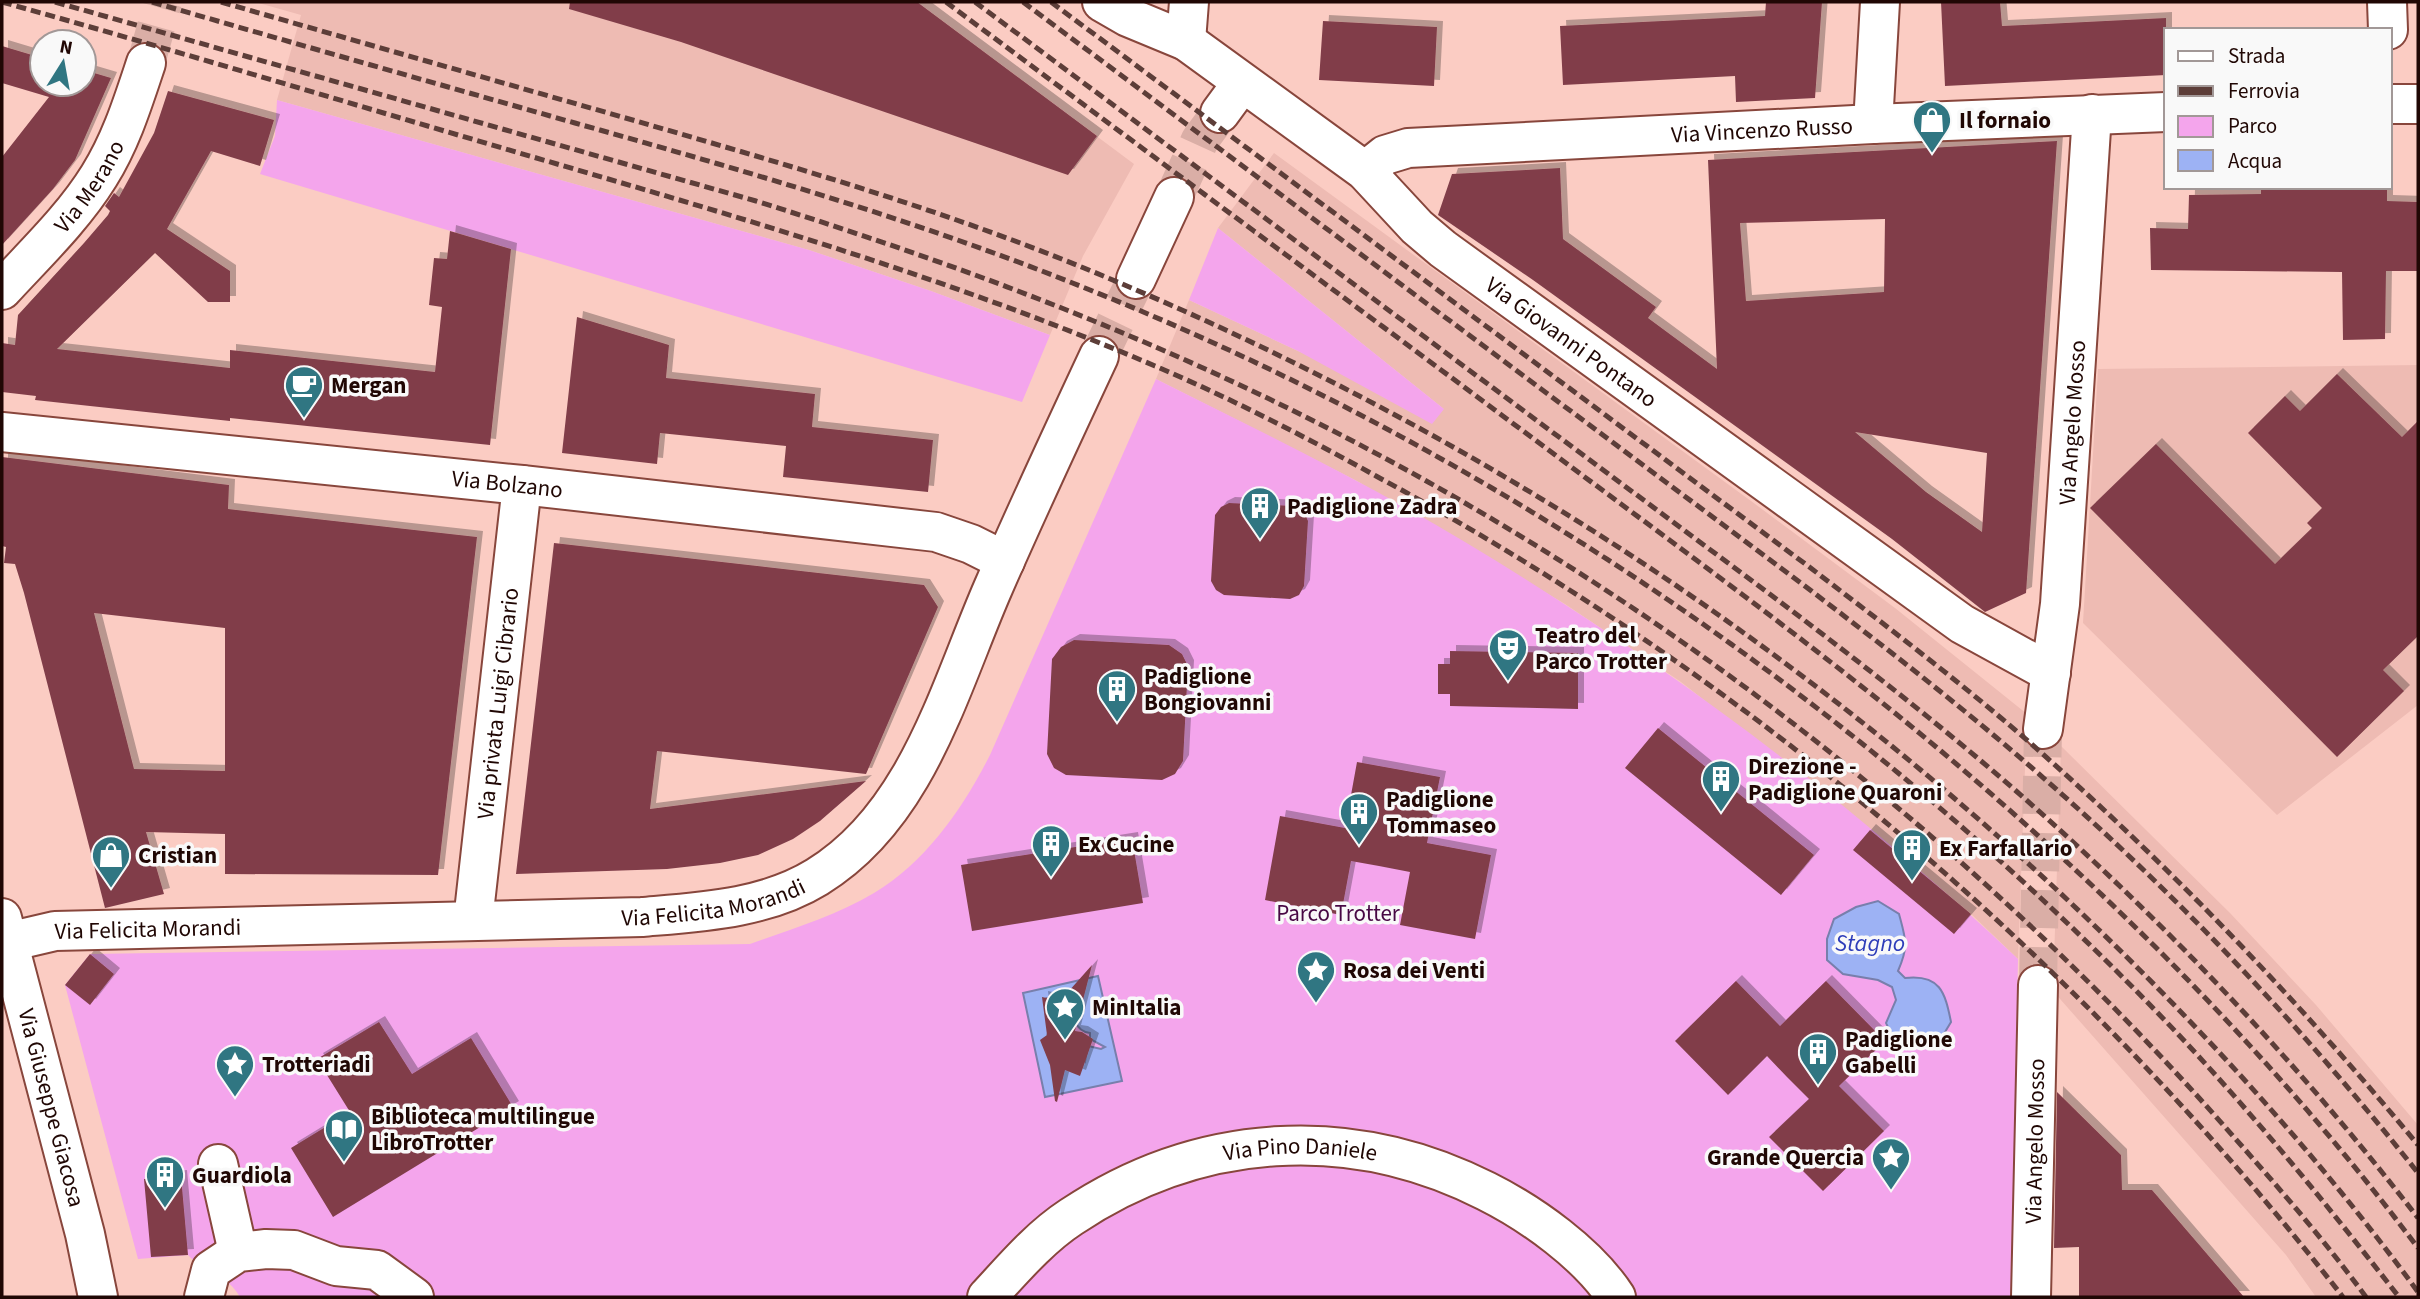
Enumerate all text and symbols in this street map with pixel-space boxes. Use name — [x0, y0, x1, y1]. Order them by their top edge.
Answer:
north arrow — [28, 28, 98, 98]
legend — [2164, 28, 2392, 189]
text: N — [57, 33, 75, 62]
text: Strada — [2228, 41, 2285, 71]
text: Ferrovia — [2228, 76, 2300, 106]
shop icon: Il fornaio — [1911, 99, 1953, 154]
place label: Il fornaio — [1959, 104, 2051, 137]
street label: Via Vincenzo Russo — [1670, 109, 1854, 151]
text: Parco — [2228, 111, 2277, 141]
street label: Via Merano — [46, 134, 132, 240]
text: Acqua — [2228, 146, 2282, 176]
street label: Via Giovanni Pontano — [1479, 268, 1664, 415]
street label: Via Angelo Mosso — [2050, 339, 2094, 506]
cafe icon: Mergan — [283, 364, 325, 419]
place label: Mergan — [331, 369, 407, 402]
street label: Via Bolzano — [450, 461, 565, 506]
building icon: Padiglione Zadra — [1239, 485, 1281, 540]
place label: Padiglione Zadra — [1287, 490, 1457, 523]
street label: Via privata Luigi Cibrario — [468, 586, 527, 821]
place label: Teatro del Parco Trotter — [1535, 619, 1668, 678]
theatre icon: Teatro del Parco Trotter — [1487, 627, 1529, 682]
place label: Padiglione Bongiovanni — [1144, 660, 1271, 719]
building icon: Padiglione Bongiovanni — [1096, 668, 1138, 723]
place label: Direzione - Padiglione Quaroni — [1748, 750, 1942, 809]
building icon: Direzione - Padiglione Quaroni — [1700, 758, 1742, 813]
place label: Padiglione Tommaseo — [1386, 783, 1496, 842]
building icon: Padiglione Tommaseo — [1338, 791, 1380, 846]
building icon: Ex Cucine — [1030, 823, 1072, 878]
building icon: Ex Farfallario — [1891, 827, 1933, 882]
place label: Ex Cucine — [1078, 828, 1174, 861]
place label: Ex Farfallario — [1939, 832, 2073, 865]
shop icon: Cristian — [90, 834, 132, 889]
place label: Cristian — [138, 839, 217, 872]
street label: Via Felicita Morandi — [621, 870, 811, 934]
park label: Parco Trotter — [1276, 897, 1401, 930]
street label: Via Felicita Morandi — [54, 910, 242, 948]
water label: Stagno — [1835, 926, 1905, 961]
place icon: Rosa dei Venti — [1295, 949, 1337, 1004]
place label: Rosa dei Venti — [1343, 954, 1485, 987]
place icon: MinItalia — [1044, 986, 1086, 1041]
place label: MinItalia — [1092, 991, 1181, 1024]
street label: Via Giuseppe Giacosa — [10, 1005, 94, 1210]
place label: Padiglione Gabelli — [1845, 1023, 1953, 1082]
building icon: Padiglione Gabelli — [1797, 1031, 1839, 1086]
place icon: Trotteriadi — [214, 1043, 256, 1098]
place label: Trotteriadi — [262, 1048, 371, 1081]
street label: Via Angelo Mosso — [2016, 1058, 2053, 1224]
place label: Biblioteca multilingue LibroTrotter — [371, 1100, 595, 1159]
library icon: Biblioteca multilingue LibroTrotter — [323, 1108, 365, 1163]
street label: Via Pino Daniele — [1220, 1129, 1380, 1169]
place icon: Grande Quercia — [1870, 1136, 1912, 1191]
place label: Grande Quercia — [1707, 1141, 1864, 1174]
building icon: Guardiola — [144, 1154, 186, 1209]
place label: Guardiola — [192, 1159, 292, 1192]

